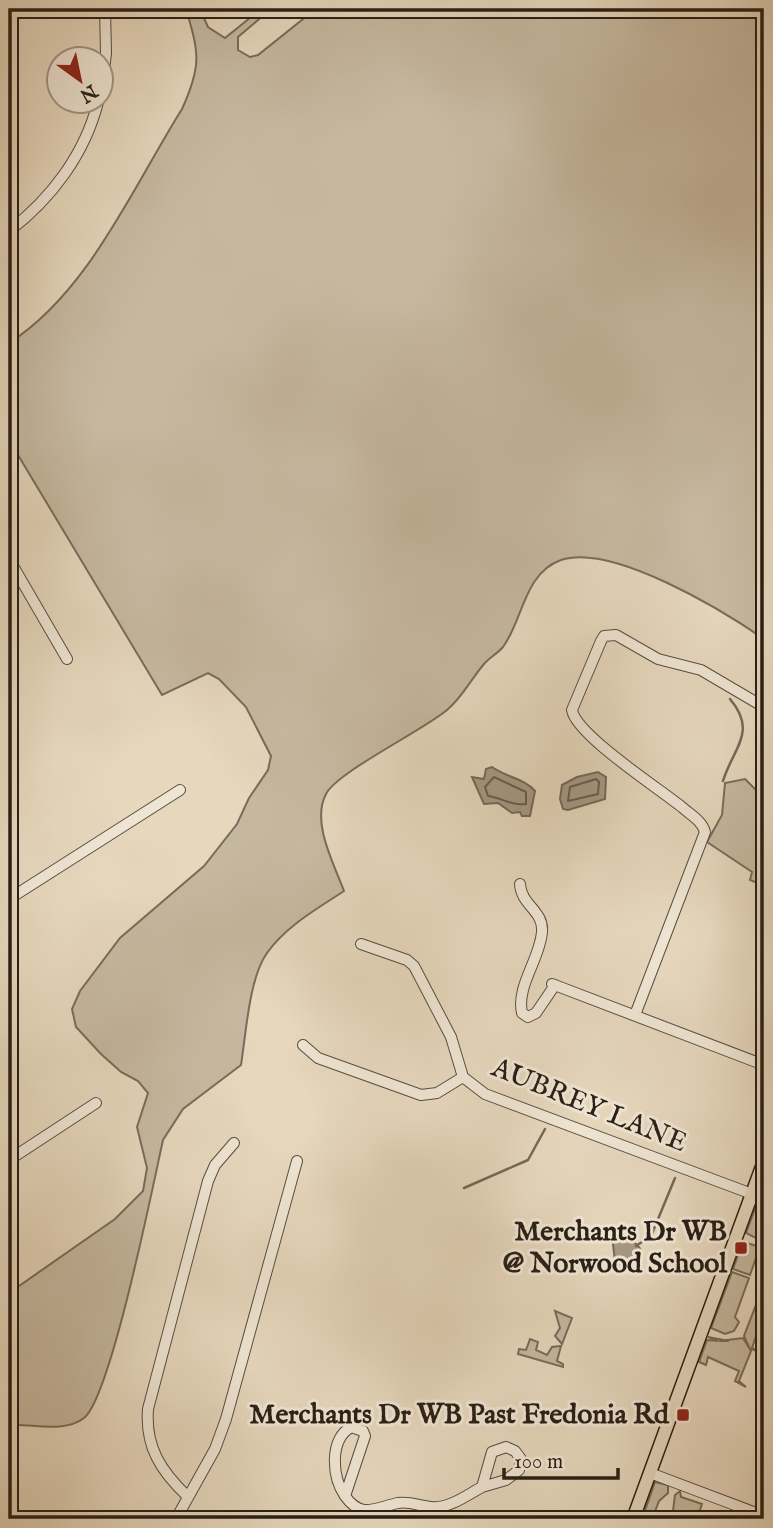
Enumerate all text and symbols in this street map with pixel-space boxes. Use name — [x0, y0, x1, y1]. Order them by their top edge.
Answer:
north arrow — [46, 46, 116, 116]
text: N — [74, 77, 102, 107]
street label: AUBREY LANE — [485, 1050, 692, 1161]
place label: Merchants Dr WB @ Norwood School — [503, 1215, 728, 1282]
marker: Merchants Dr WB @ Norwood School — [733, 1240, 749, 1256]
place label: Merchants Dr WB Past Fredonia Rd — [249, 1398, 670, 1433]
marker: Merchants Dr WB Past Fredonia Rd — [675, 1407, 691, 1423]
scale bar — [504, 1437, 617, 1481]
text: 100 m — [514, 1449, 563, 1476]

